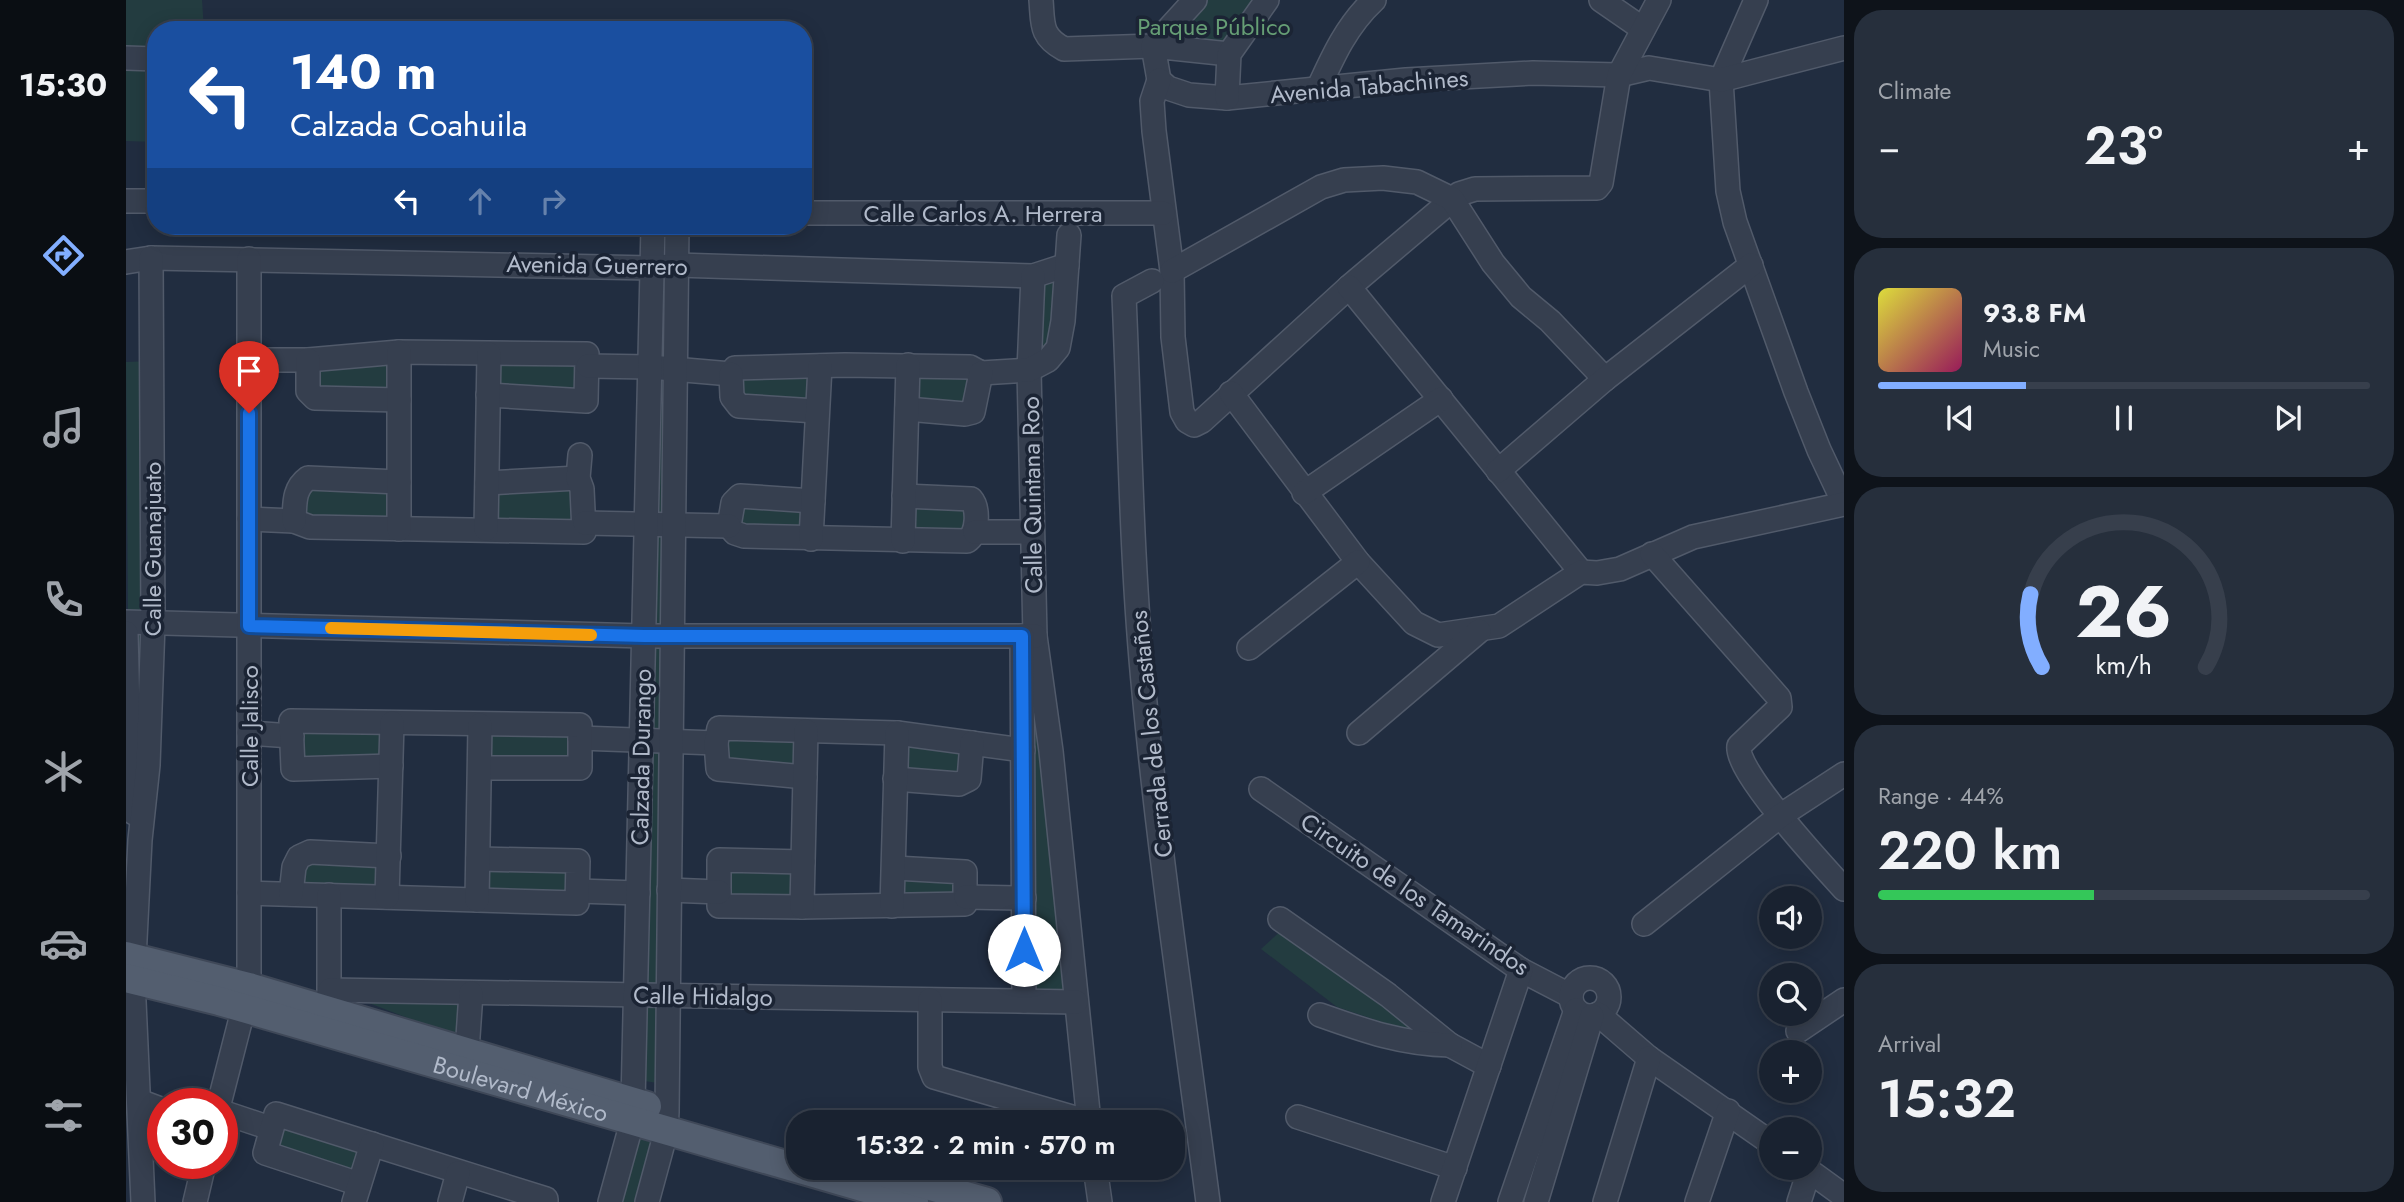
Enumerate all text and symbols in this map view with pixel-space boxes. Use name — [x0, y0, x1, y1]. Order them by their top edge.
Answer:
park label: Parque Público — [1137, 9, 1291, 44]
text: 140 m — [290, 37, 436, 107]
icon: left — [175, 49, 266, 140]
street label: Avenida Tabachines — [1268, 60, 1470, 112]
text: 15:30 — [19, 62, 107, 108]
text: Climate — [1878, 74, 1951, 108]
text: Calzada Coahuila — [290, 102, 527, 148]
text: 23° — [2084, 108, 2163, 184]
text: − — [1878, 119, 1900, 174]
text: + — [2347, 119, 2370, 174]
icon: left — [388, 182, 426, 220]
icon: ahead — [461, 182, 499, 220]
icon: right — [534, 182, 572, 220]
street label: Calle Carlos A. Herrera — [863, 196, 1103, 231]
icon: directions — [39, 231, 88, 280]
street label: Avenida Guerrero — [506, 246, 688, 284]
text: 93.8 FM — [1983, 294, 2086, 332]
text: Music — [1983, 332, 2040, 366]
pin — [219, 341, 279, 413]
icon: arrive — [230, 352, 268, 390]
street label: Calle Quintana Roo — [1013, 396, 1051, 594]
icon: previous — [1941, 399, 1979, 437]
icon: pause — [2105, 399, 2143, 437]
icon: next — [2269, 399, 2307, 437]
icon: music — [39, 403, 88, 452]
street label: Calle Guanajuato — [135, 462, 170, 636]
text: 26 — [2076, 559, 2172, 664]
icon: phone — [39, 575, 88, 624]
street label: Cerrada de los Castaños — [1121, 609, 1181, 859]
text: km/h — [2096, 647, 2152, 683]
street label: Calle Jalisco — [232, 665, 267, 787]
street label: Calzada Durango — [622, 668, 660, 846]
icon: climate — [39, 747, 88, 796]
text: Range · 44% — [1878, 779, 2004, 813]
street label: Circuito de los Tamarindos — [1293, 804, 1537, 984]
text: 220 km — [1878, 813, 2062, 889]
map controls — [1759, 886, 1822, 1180]
button: sound — [1759, 886, 1822, 949]
position arrow — [987, 913, 1061, 987]
icon: car — [39, 919, 88, 968]
button: search — [1759, 963, 1822, 1026]
street label: Calle Hidalgo — [633, 977, 773, 1015]
text: Arrival — [1878, 1027, 1941, 1061]
button: + — [1759, 1040, 1822, 1103]
street label: Boulevard México — [429, 1046, 612, 1130]
text: 15:32 — [1878, 1061, 2016, 1137]
speed limit sign: 30 — [147, 1088, 238, 1179]
icon: filters — [39, 1091, 88, 1140]
button: − — [1759, 1117, 1822, 1180]
text: 15:32 · 2 min · 570 m — [856, 1126, 1115, 1164]

